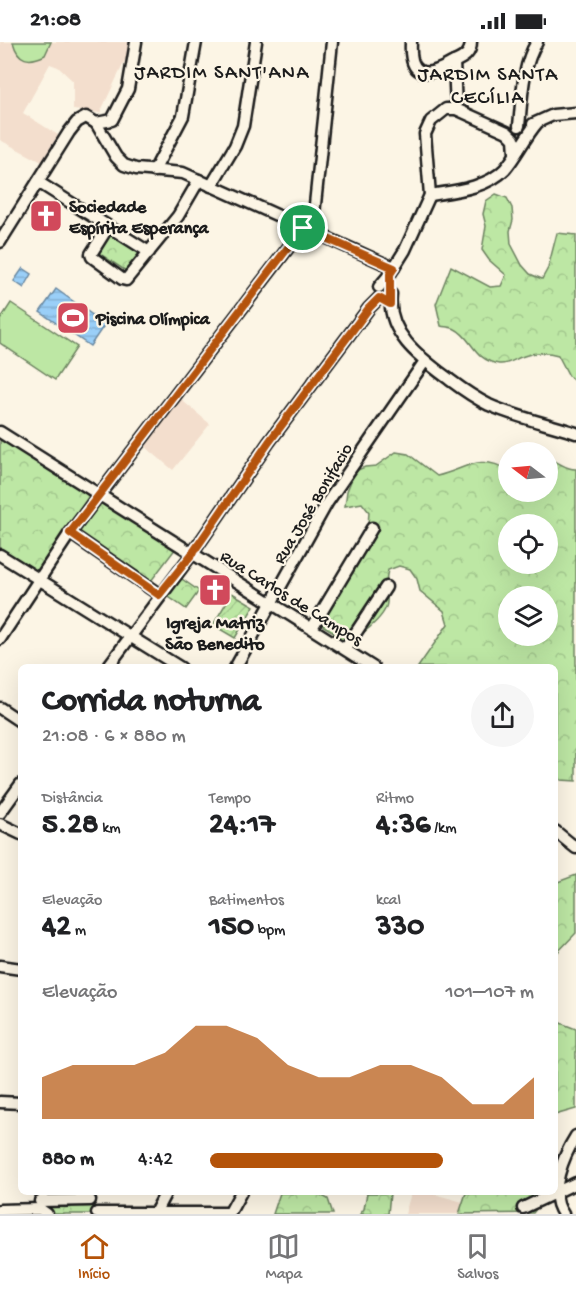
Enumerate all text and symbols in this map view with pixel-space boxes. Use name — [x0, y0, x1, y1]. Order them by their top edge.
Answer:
text: 21:08 — [30, 8, 81, 34]
district label: JARDIM SANT'ANA — [134, 63, 310, 86]
district label: JARDIM SANTA CECÍLIA — [418, 65, 558, 111]
church icon: Sociedade Espírita Esperança — [28, 198, 64, 234]
place label: Sociedade Espírita Esperança — [69, 198, 210, 240]
pin — [277, 202, 328, 253]
icon: arrive — [286, 211, 319, 244]
sports icon: Piscina Olímpica — [55, 300, 91, 336]
place label: Piscina Olímpica — [95, 310, 211, 331]
street label: Rua José Bonifacio — [270, 440, 358, 568]
north arrow — [498, 442, 558, 502]
map controls — [498, 442, 558, 646]
button: locate — [498, 514, 558, 574]
street label: Rua Carlos de Campos — [216, 547, 367, 652]
church icon: Igreja Matriz São Benedito — [197, 572, 233, 608]
button: layers — [498, 586, 558, 646]
place label: Igreja Matriz São Benedito — [165, 614, 265, 656]
text: Corrida noturna — [42, 684, 260, 722]
button: share — [471, 684, 534, 747]
text: 21:08 · 6 × 880 m — [42, 726, 186, 749]
text: Distância — [42, 790, 103, 809]
text: Tempo — [209, 790, 251, 809]
text: Ritmo — [376, 790, 414, 809]
text: 5.28 — [42, 809, 98, 844]
text: 24:17 — [209, 809, 275, 844]
text: 4:36 — [376, 809, 430, 844]
text: km — [98, 820, 121, 839]
text: /km — [430, 820, 457, 839]
text: Elevação — [42, 892, 102, 911]
text: Batimentos — [209, 892, 284, 911]
text: kcal — [376, 892, 401, 911]
text: 42 — [42, 911, 71, 946]
text: 150 — [209, 911, 254, 946]
text: 330 — [376, 911, 424, 946]
text: m — [71, 922, 86, 941]
text: bpm — [254, 922, 285, 941]
text: Elevação — [42, 982, 117, 1005]
text: 101–107 m — [445, 982, 534, 1005]
text: 880 m — [42, 1149, 94, 1172]
text: 4:42 — [138, 1149, 173, 1172]
tab: Início — [78, 1230, 111, 1285]
tab: Mapa — [266, 1230, 302, 1285]
tab: Salvos — [457, 1230, 498, 1285]

